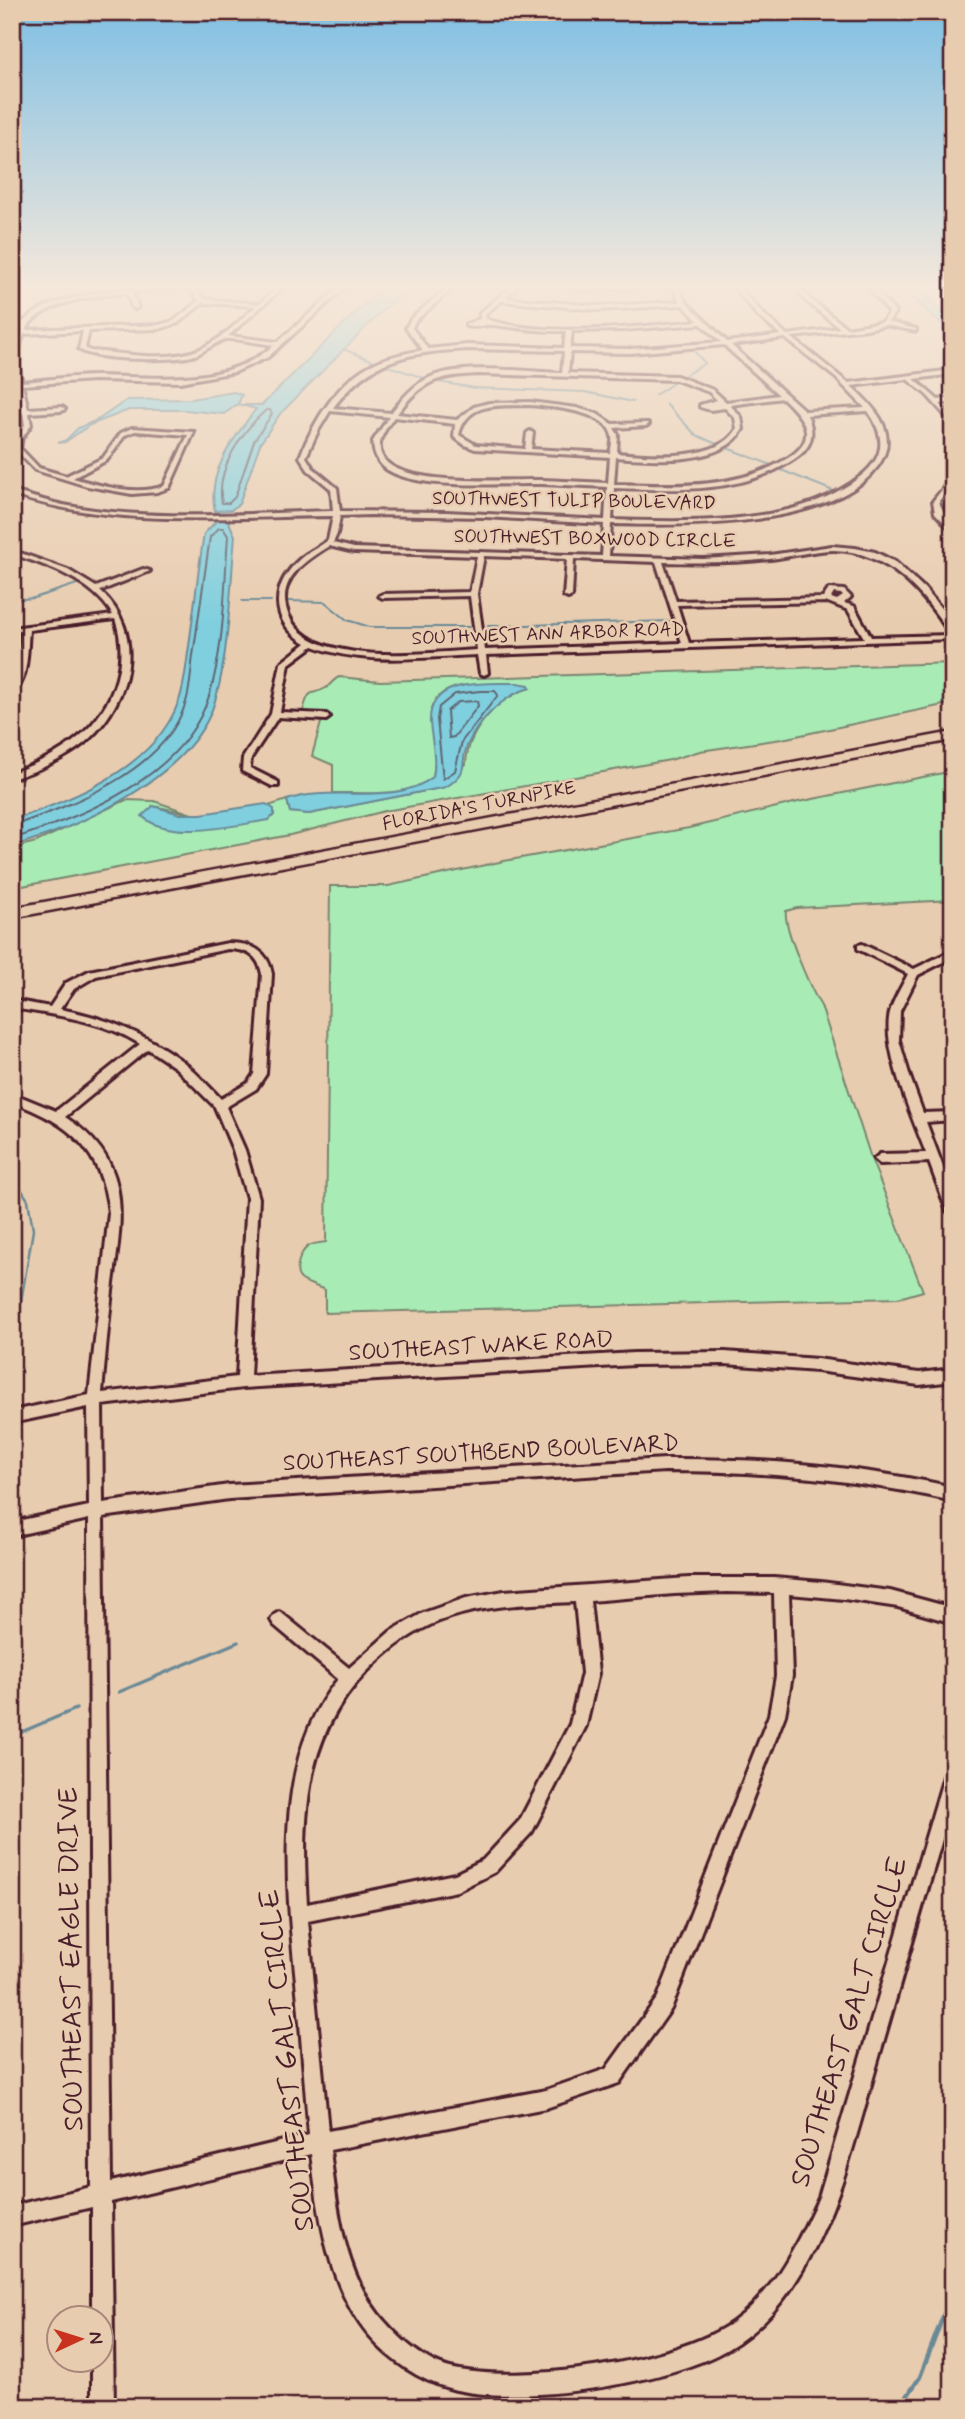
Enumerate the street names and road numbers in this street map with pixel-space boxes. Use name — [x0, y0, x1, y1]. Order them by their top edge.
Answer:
street label: SOUTHWEST TULIP BOULEVARD — [432, 486, 716, 516]
street label: SOUTHWEST BOXWOOD CIRCLE — [454, 524, 736, 554]
street label: SOUTHWEST ANN ARBOR ROAD — [411, 617, 685, 651]
street label: FLORIDA'S TURNPIKE — [380, 775, 578, 837]
street label: SOUTHEAST WAKE ROAD — [348, 1325, 614, 1369]
street label: SOUTHEAST SOUTHBEND BOULEVARD — [282, 1429, 680, 1479]
street label: SOUTHEAST EAGLE DRIVE — [50, 1787, 94, 2131]
street label: SOUTHEAST GALT CIRCLE — [782, 1852, 918, 2192]
street label: SOUTHEAST GALT CIRCLE — [252, 1887, 324, 2233]

